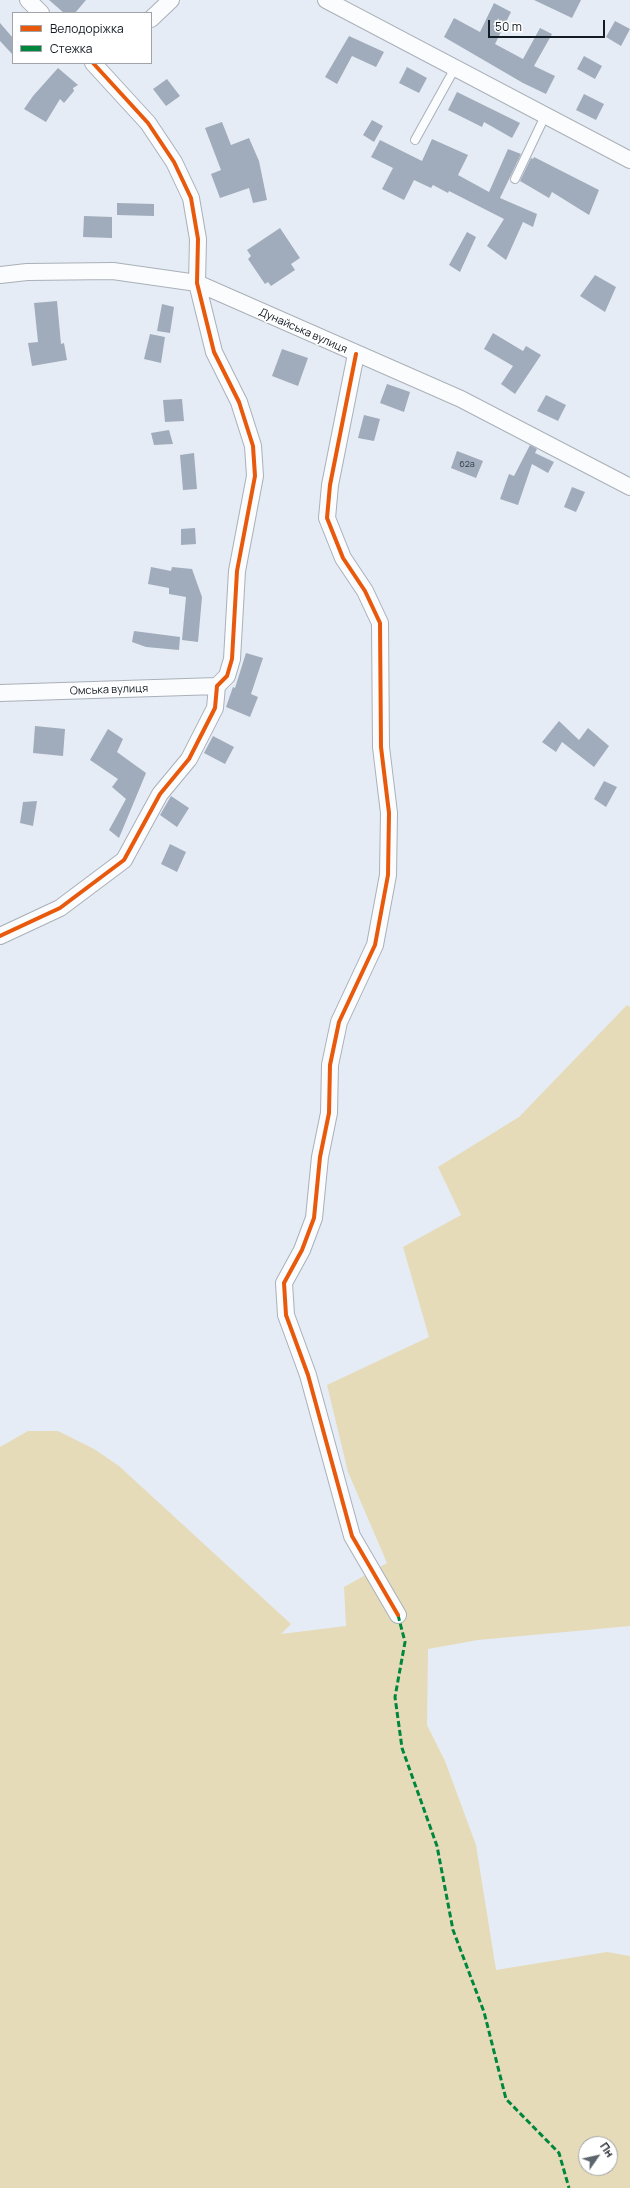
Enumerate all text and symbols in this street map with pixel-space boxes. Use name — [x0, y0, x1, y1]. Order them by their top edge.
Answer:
legend — [12, 12, 152, 64]
scale bar — [490, 12, 607, 38]
text: 50 m — [495, 18, 522, 35]
text: Велодоріжка — [50, 20, 124, 37]
text: Стежка — [50, 40, 92, 57]
street label: Дунайська вулиця — [257, 306, 349, 356]
house number: 62а — [459, 459, 475, 469]
street label: Омська вулиця — [70, 682, 148, 698]
north arrow — [578, 2136, 618, 2176]
text: Пн — [597, 2139, 618, 2160]

